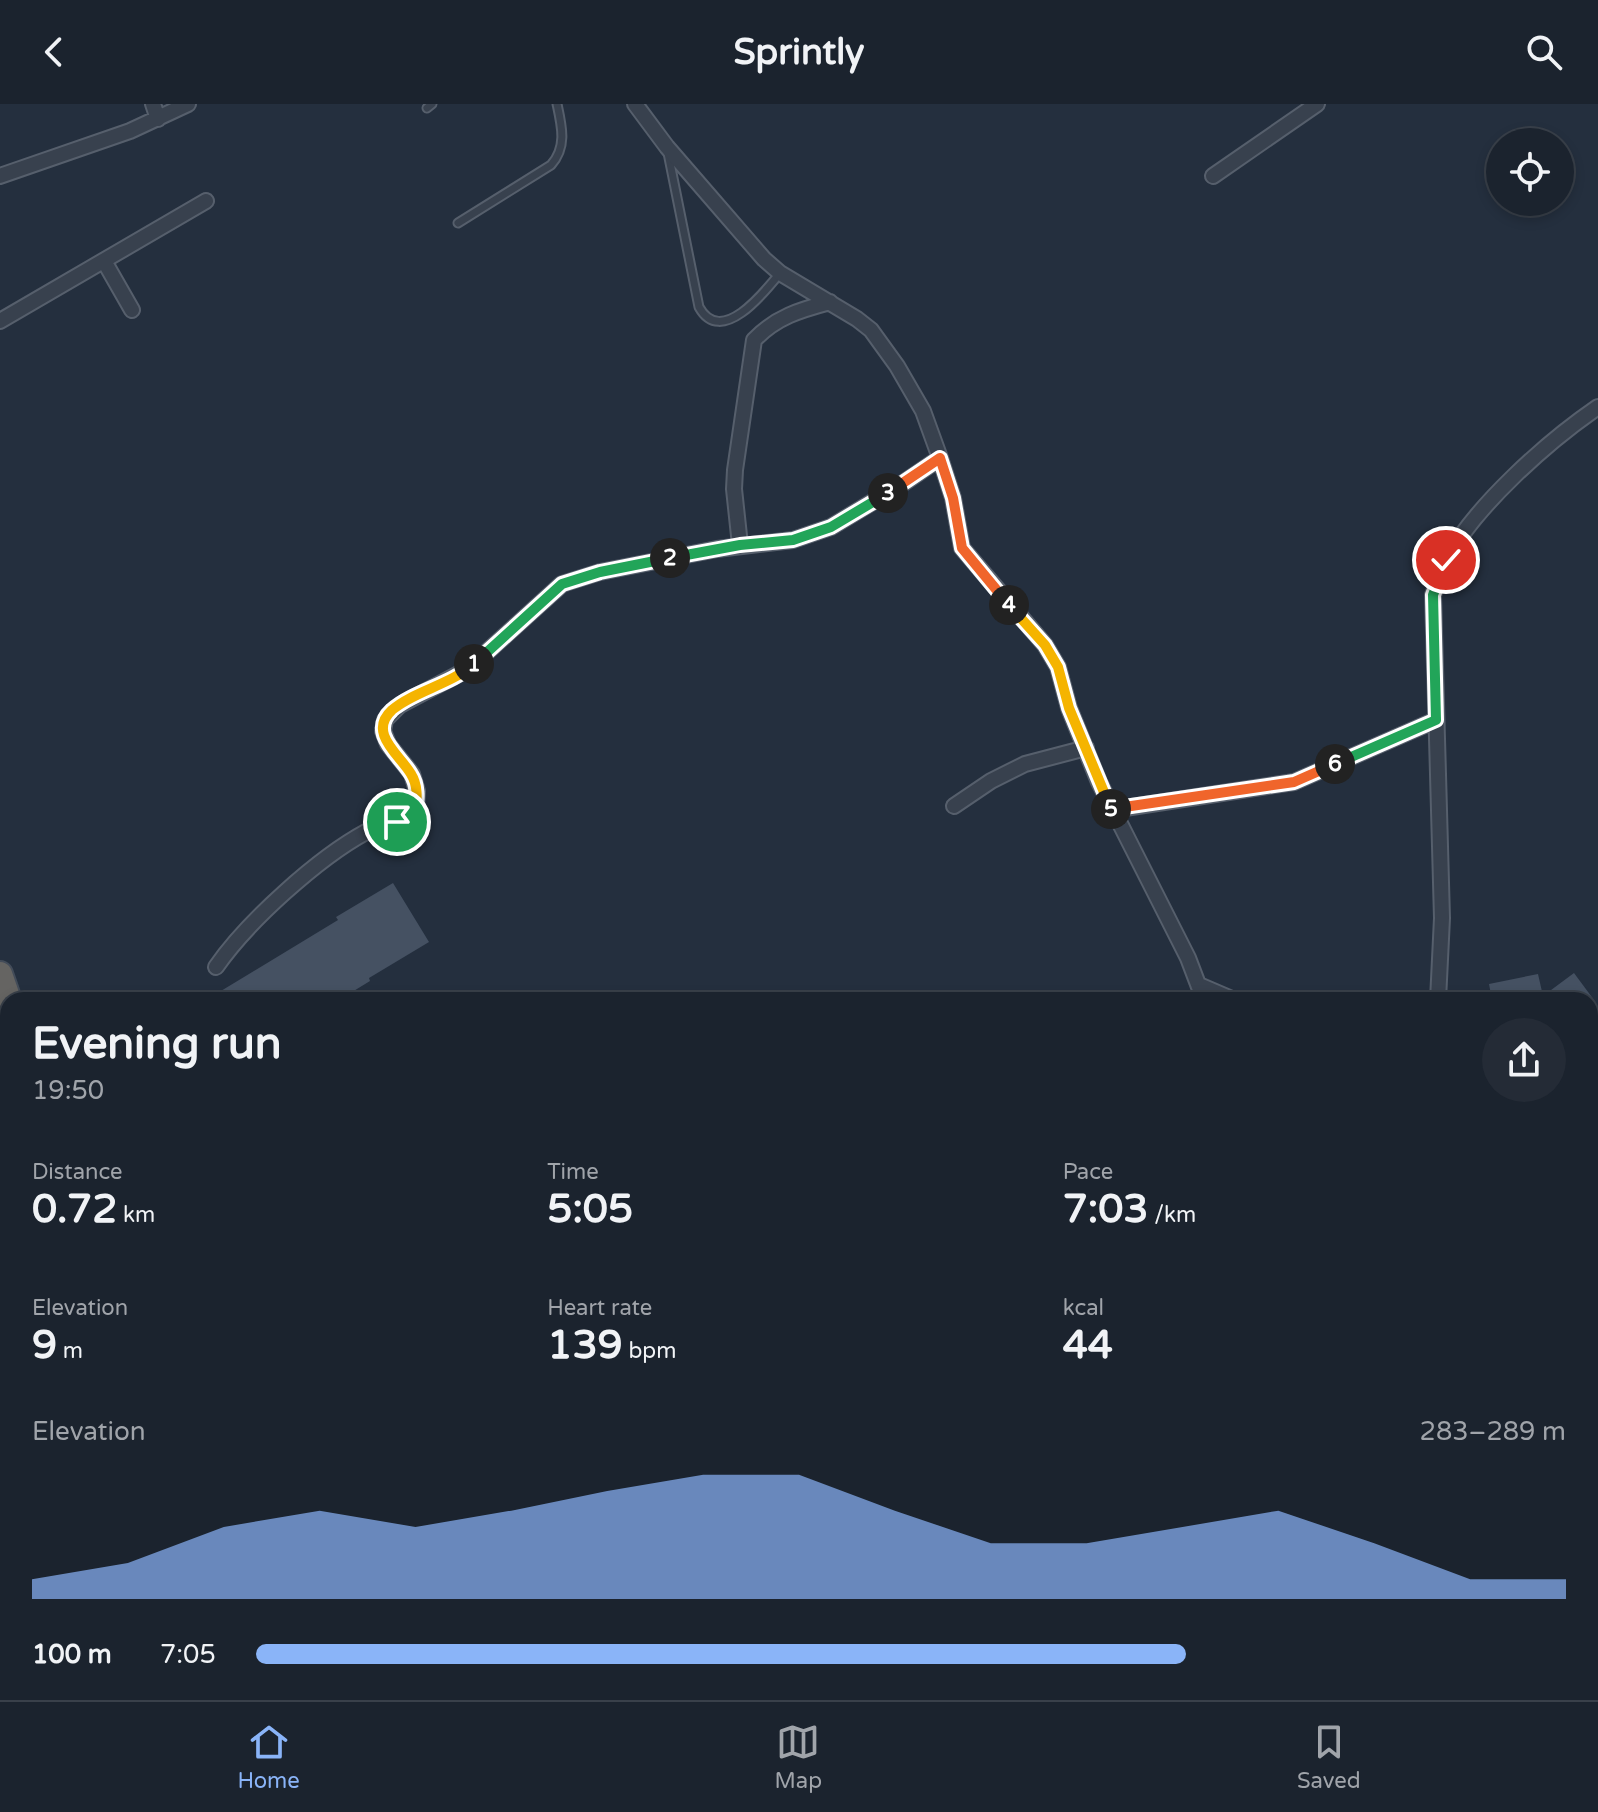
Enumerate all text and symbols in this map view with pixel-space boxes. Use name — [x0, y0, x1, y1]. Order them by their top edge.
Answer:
icon: back — [32, 30, 76, 74]
icon: search — [1522, 30, 1566, 74]
text: Sprintly — [734, 31, 864, 74]
map controls — [1486, 128, 1574, 216]
button: locate — [1486, 128, 1574, 216]
pin: 3 — [868, 473, 908, 513]
text: 3 — [881, 480, 895, 506]
pin — [1412, 526, 1480, 594]
pin: 2 — [650, 538, 690, 578]
icon: check — [1424, 538, 1468, 582]
text: 2 — [663, 545, 677, 571]
pin: 4 — [989, 585, 1029, 625]
text: 4 — [1002, 592, 1016, 618]
pin: 1 — [454, 644, 494, 684]
text: 1 — [467, 651, 481, 677]
pin: 6 — [1315, 744, 1355, 784]
text: 6 — [1328, 751, 1342, 777]
pin — [363, 788, 431, 856]
pin: 5 — [1091, 789, 1131, 829]
text: 5 — [1104, 796, 1118, 822]
icon: arrive — [375, 800, 419, 844]
text: Evening run — [32, 1018, 281, 1071]
button: share — [1482, 1018, 1566, 1102]
text: 19:50 — [32, 1075, 104, 1106]
text: Distance — [32, 1159, 123, 1185]
text: Time — [547, 1159, 599, 1185]
text: Pace — [1063, 1159, 1113, 1185]
text: 0.72 — [32, 1185, 117, 1233]
text: 5:05 — [547, 1185, 633, 1233]
text: 7:03 — [1063, 1185, 1148, 1233]
text: km — [117, 1202, 155, 1228]
text: /km — [1148, 1202, 1196, 1228]
text: Elevation — [32, 1295, 128, 1321]
text: Heart rate — [547, 1295, 652, 1321]
text: kcal — [1063, 1295, 1104, 1321]
text: 9 — [32, 1321, 57, 1369]
text: 139 — [547, 1321, 623, 1369]
text: 44 — [1063, 1321, 1113, 1369]
text: m — [57, 1338, 83, 1364]
text: bpm — [623, 1338, 676, 1364]
text: Elevation — [32, 1416, 146, 1447]
text: 283–289 m — [1420, 1416, 1566, 1447]
text: 100 m — [32, 1639, 112, 1670]
text: 7:05 — [160, 1639, 216, 1670]
tab: Home — [237, 1720, 300, 1794]
tab: Map — [775, 1720, 822, 1794]
tab: Saved — [1297, 1720, 1361, 1794]

